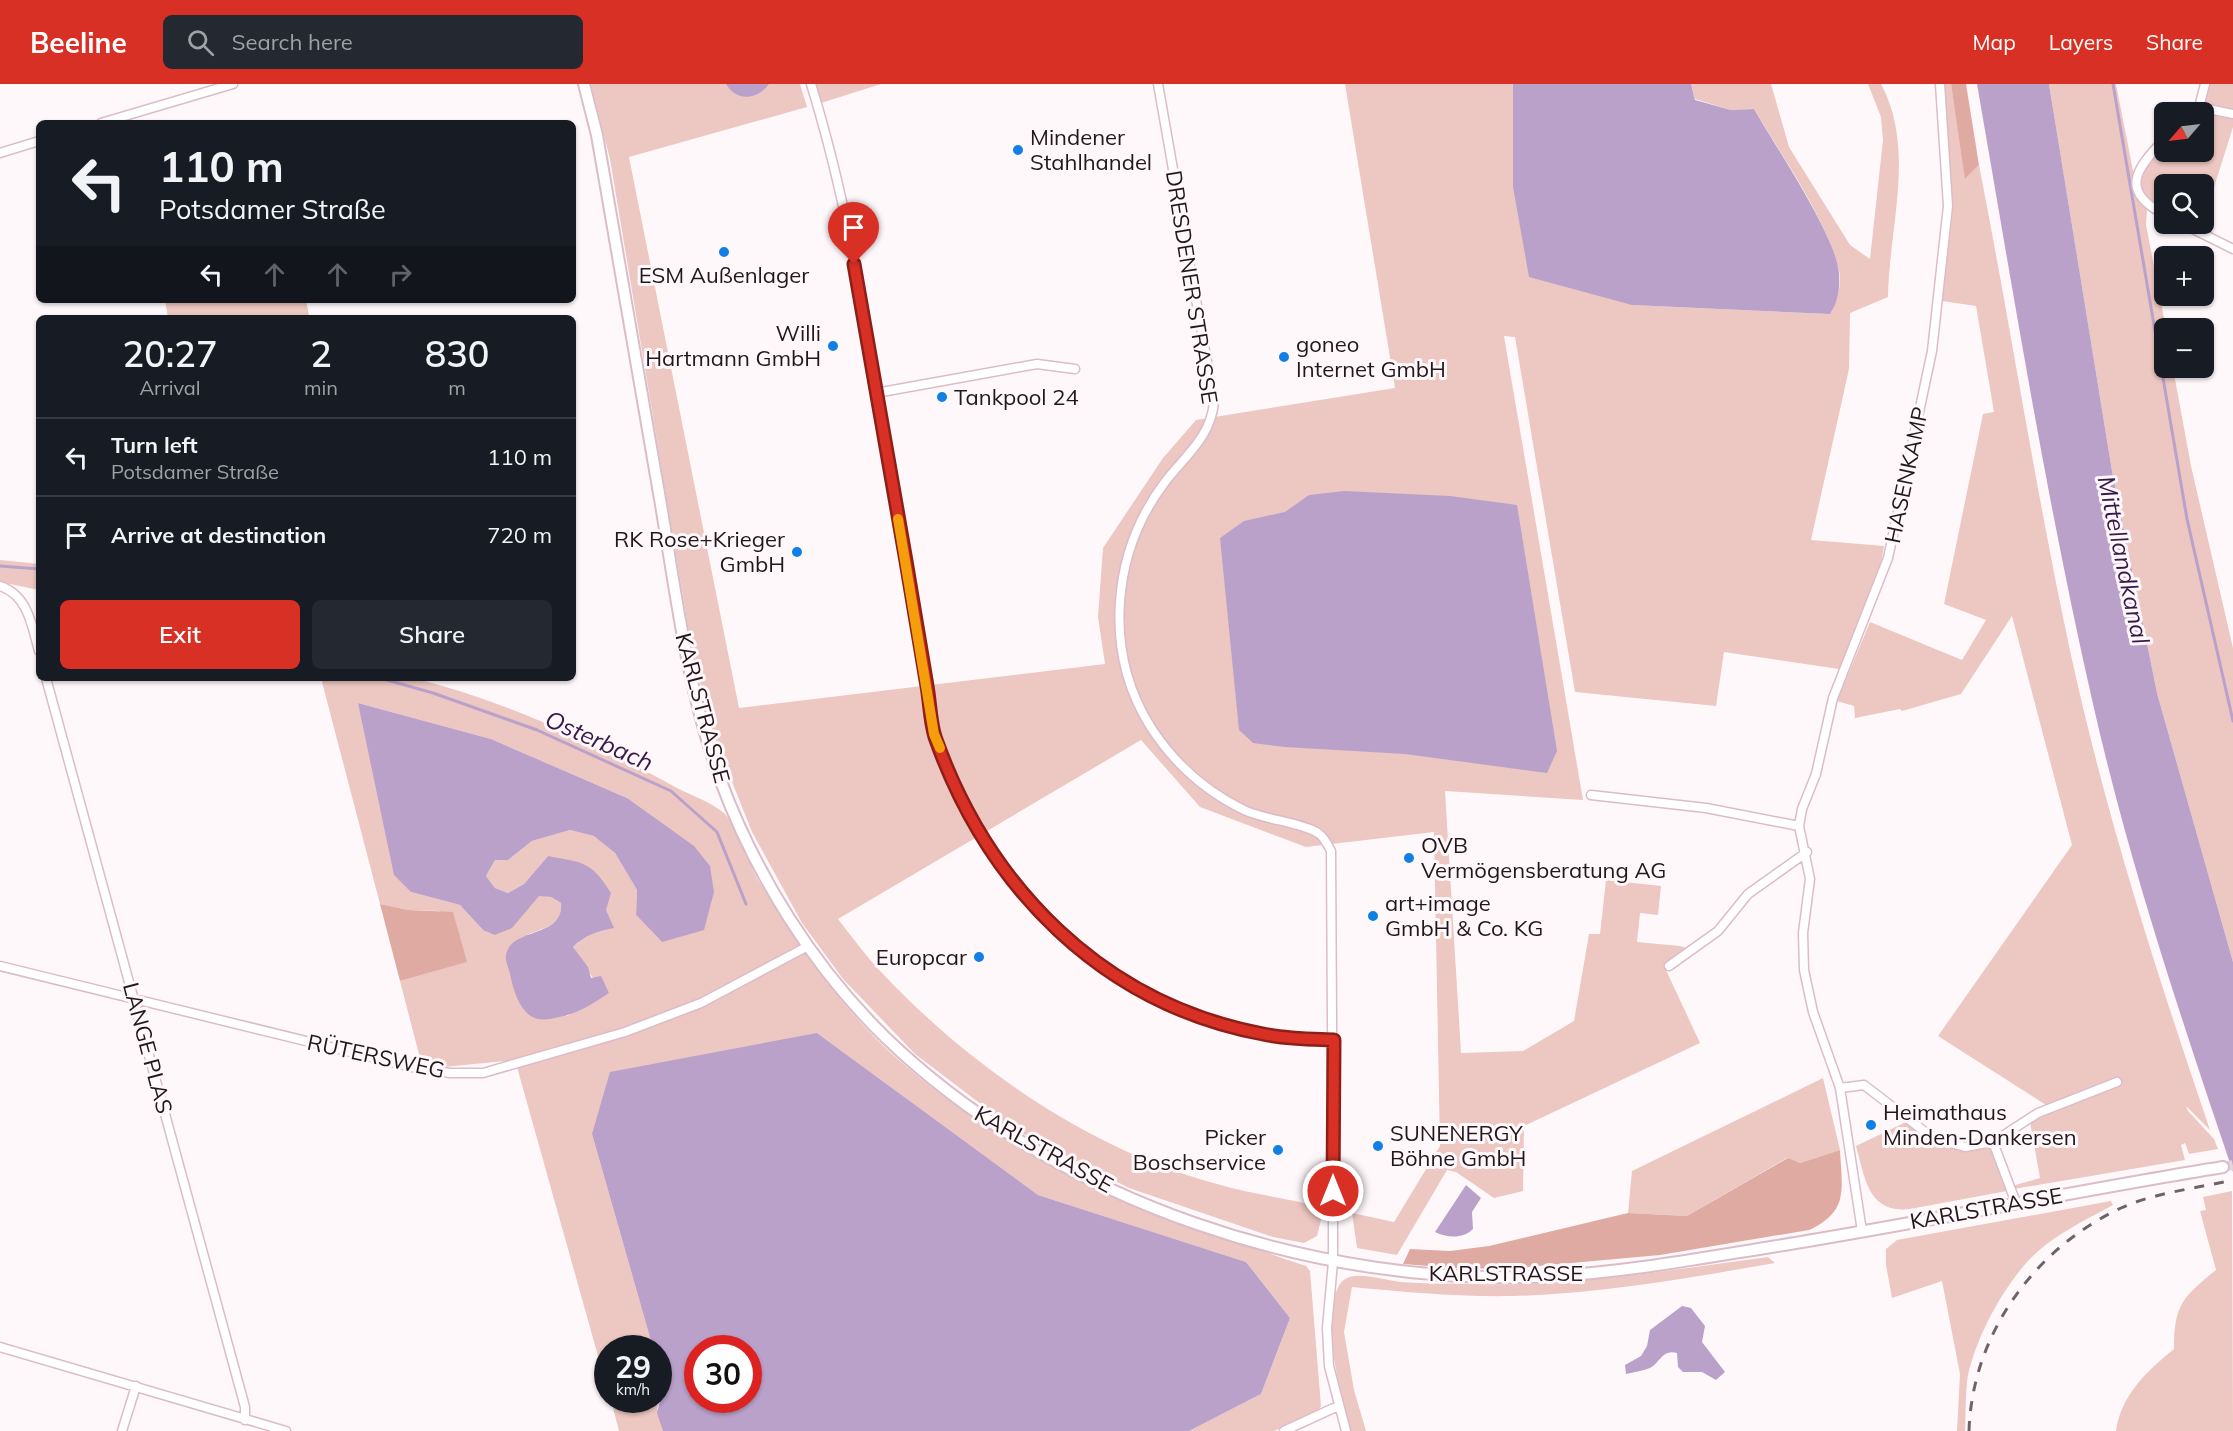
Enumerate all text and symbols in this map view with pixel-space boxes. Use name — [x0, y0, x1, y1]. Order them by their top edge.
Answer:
search box — [163, 15, 583, 69]
text: Beeline — [30, 25, 127, 60]
icon: search — [184, 26, 217, 59]
text: Search here — [232, 28, 353, 56]
text: Map — [1973, 29, 2016, 55]
text: Layers — [2049, 29, 2113, 55]
text: Share — [2146, 29, 2203, 55]
north arrow — [2154, 102, 2214, 162]
map controls — [2154, 102, 2214, 378]
place label: Mindener Stahlhandel — [1030, 123, 1152, 176]
text: 110 m — [159, 140, 284, 193]
marker: Mindener Stahlhandel — [1011, 143, 1025, 157]
icon: left — [60, 144, 138, 222]
street label: DRESDENER STRASSE — [1160, 168, 1224, 406]
button: search — [2154, 174, 2214, 234]
text: Potsdamer Straße — [159, 192, 386, 226]
pin — [828, 202, 879, 264]
icon: arrive — [837, 211, 870, 244]
marker: ESM Außenlager — [717, 245, 731, 259]
button: + — [2154, 246, 2214, 306]
icon: left — [195, 258, 228, 291]
icon: ahead — [258, 258, 291, 291]
icon: ahead — [321, 258, 354, 291]
icon: right — [384, 258, 417, 291]
place label: ESM Außenlager — [639, 261, 809, 289]
button: − — [2154, 318, 2214, 378]
place label: Willi Hartmann GmbH — [645, 319, 821, 372]
place label: goneo Internet GmbH — [1296, 330, 1446, 383]
text: 20:27 — [123, 331, 217, 376]
text: 2 — [310, 331, 332, 376]
text: 830 — [425, 331, 489, 376]
marker: Willi Hartmann GmbH — [826, 339, 840, 353]
marker: goneo Internet GmbH — [1277, 350, 1291, 364]
text: Arrival — [139, 375, 201, 400]
text: min — [304, 375, 338, 400]
text: m — [448, 375, 466, 400]
place label: Tankpool 24 — [954, 383, 1079, 411]
marker: Tankpool 24 — [935, 390, 949, 404]
street label: HASENKAMP — [1878, 404, 1934, 546]
text: Turn left — [111, 431, 198, 459]
icon: left — [60, 441, 93, 474]
text: 110 m — [487, 443, 552, 471]
text: Potsdamer Straße — [111, 459, 279, 484]
water label: Mittellandkanal — [2092, 473, 2156, 647]
icon: arrive — [60, 519, 93, 552]
text: Arrive at destination — [111, 521, 326, 549]
text: 720 m — [487, 521, 552, 549]
place label: RK Rose+Krieger GmbH — [614, 525, 785, 578]
marker: RK Rose+Krieger GmbH — [790, 545, 804, 559]
button: Exit — [60, 600, 300, 669]
button: Share — [312, 600, 552, 669]
street label: KARLSTRASSE — [670, 630, 736, 786]
water label: Osterbach — [541, 703, 658, 777]
place label: OVB Vermögensberatung AG — [1421, 831, 1666, 884]
marker: OVB Vermögensberatung AG — [1402, 851, 1416, 865]
place label: art+image GmbH & Co. KG — [1385, 889, 1543, 942]
marker: art+image GmbH & Co. KG — [1366, 909, 1380, 923]
place label: Europcar — [876, 943, 967, 971]
marker: Europcar — [972, 950, 986, 964]
street label: LANGE PLAS — [117, 979, 179, 1117]
street label: RÜTERSWEG — [305, 1028, 447, 1084]
place label: Heimathaus Minden-Dankersen — [1883, 1098, 2077, 1151]
street label: KARLSTRASSE — [970, 1099, 1118, 1199]
marker: Heimathaus Minden-Dankersen — [1864, 1118, 1878, 1132]
place label: SUNENERGY Böhne GmbH — [1390, 1119, 1526, 1172]
place label: Picker Boschservice — [1133, 1123, 1266, 1176]
marker: SUNENERGY Böhne GmbH — [1371, 1139, 1385, 1153]
marker: Picker Boschservice — [1271, 1143, 1285, 1157]
position arrow — [1301, 1159, 1365, 1223]
street label: KARLSTRASSE — [1908, 1181, 2064, 1235]
street label: KARLSTRASSE — [1429, 1259, 1583, 1287]
speed limit sign: 30 — [684, 1335, 762, 1413]
text: 29 — [615, 1348, 651, 1386]
text: km/h — [616, 1380, 650, 1399]

